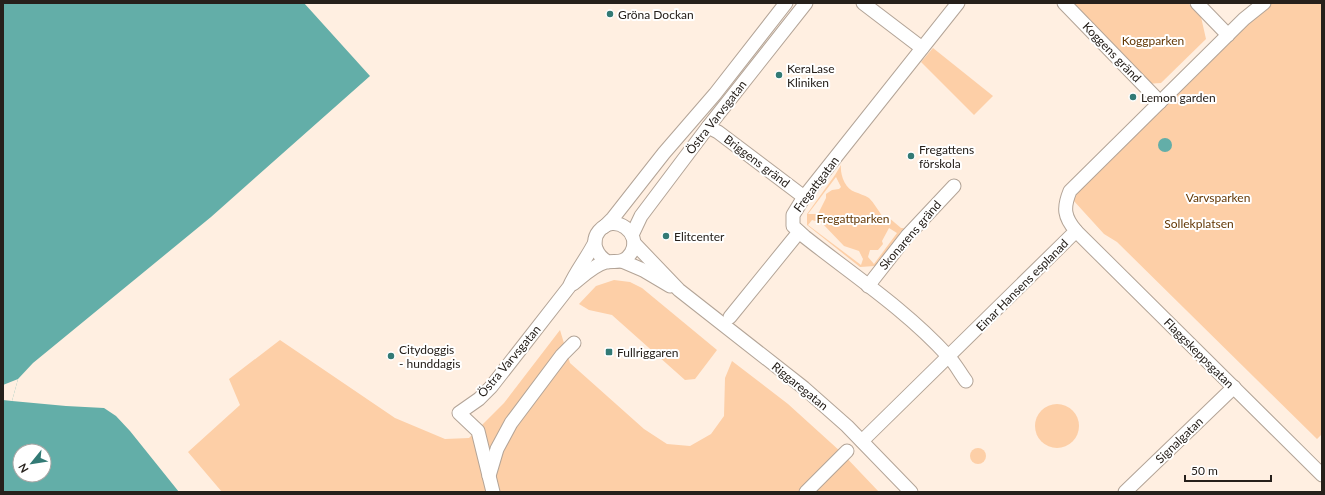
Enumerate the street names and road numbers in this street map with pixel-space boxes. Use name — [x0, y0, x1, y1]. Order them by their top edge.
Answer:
street label: Koggens gränd — [1080, 19, 1144, 85]
street label: Östra Varvsgatan — [682, 77, 750, 157]
street label: Briggens gränd — [721, 131, 793, 191]
street label: Fregattgatan — [790, 153, 842, 215]
street label: Skonarens gränd — [876, 197, 944, 273]
street label: Einar Hansens esplanad — [973, 236, 1071, 334]
street label: Flaggskeppsgatan — [1161, 315, 1237, 391]
street label: Östra Varvsgatan — [474, 322, 544, 400]
street label: Riggaregatan — [769, 359, 831, 413]
street label: Signalgatan — [1152, 414, 1206, 466]

